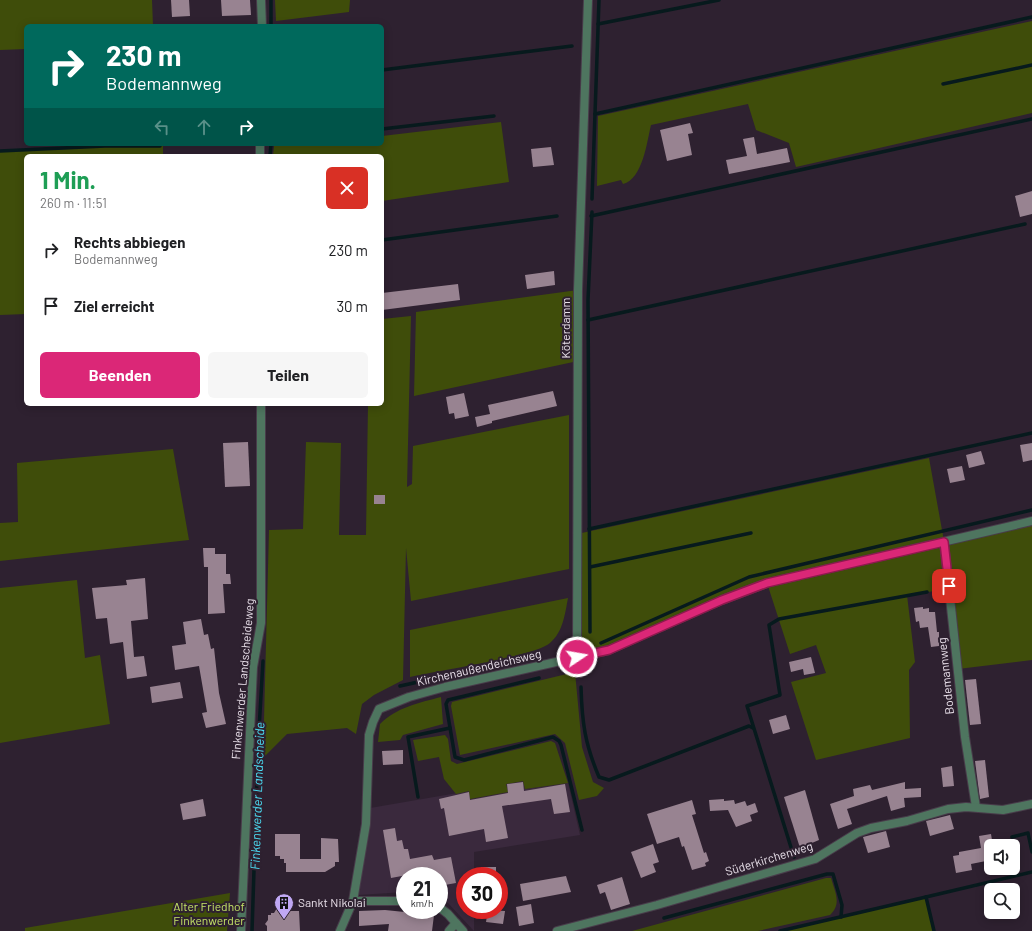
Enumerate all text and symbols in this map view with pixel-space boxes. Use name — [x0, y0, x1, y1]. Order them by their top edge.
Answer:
text: 230 m — [106, 38, 181, 72]
icon: right — [40, 40, 92, 92]
text: Bodemannweg — [106, 72, 222, 94]
icon: left — [151, 116, 173, 138]
icon: ahead — [193, 116, 215, 138]
icon: right — [235, 116, 257, 138]
text: 1 Min. — [40, 165, 96, 194]
button: close — [326, 167, 368, 209]
text: 260 m · 11:51 — [40, 195, 107, 211]
text: Rechts abbiegen — [74, 233, 185, 251]
icon: right — [40, 239, 62, 261]
text: 230 m — [328, 241, 368, 259]
text: Bodemannweg — [74, 251, 158, 267]
icon: arrive — [40, 295, 62, 317]
text: Ziel erreicht — [74, 297, 155, 315]
text: 30 m — [336, 297, 368, 315]
street label: Köterdamm — [558, 297, 572, 358]
button: Beenden — [40, 352, 200, 398]
button: Teilen — [208, 352, 368, 398]
pin — [932, 569, 966, 603]
icon: arrive — [938, 575, 960, 597]
street label: Finkenwerder Landscheideweg — [228, 598, 256, 760]
position arrow — [556, 636, 598, 678]
street label: Bodemannweg — [934, 637, 956, 715]
street label: Kirchenaußendeichsweg — [415, 646, 543, 688]
water label: Finkenwerder Landscheide — [246, 722, 268, 870]
street label: Süderkirchenweg — [723, 838, 814, 878]
map controls — [984, 839, 1020, 919]
button: sound — [984, 839, 1020, 875]
speed limit sign: 30 — [456, 867, 508, 919]
text: 21 — [413, 876, 431, 900]
button: search — [984, 883, 1020, 919]
building icon: Sankt Nikolai — [273, 892, 295, 920]
place label: Sankt Nikolai — [298, 895, 366, 909]
text: km/h — [411, 897, 433, 909]
park label: Alter Friedhof Finkenwerder — [173, 899, 245, 927]

